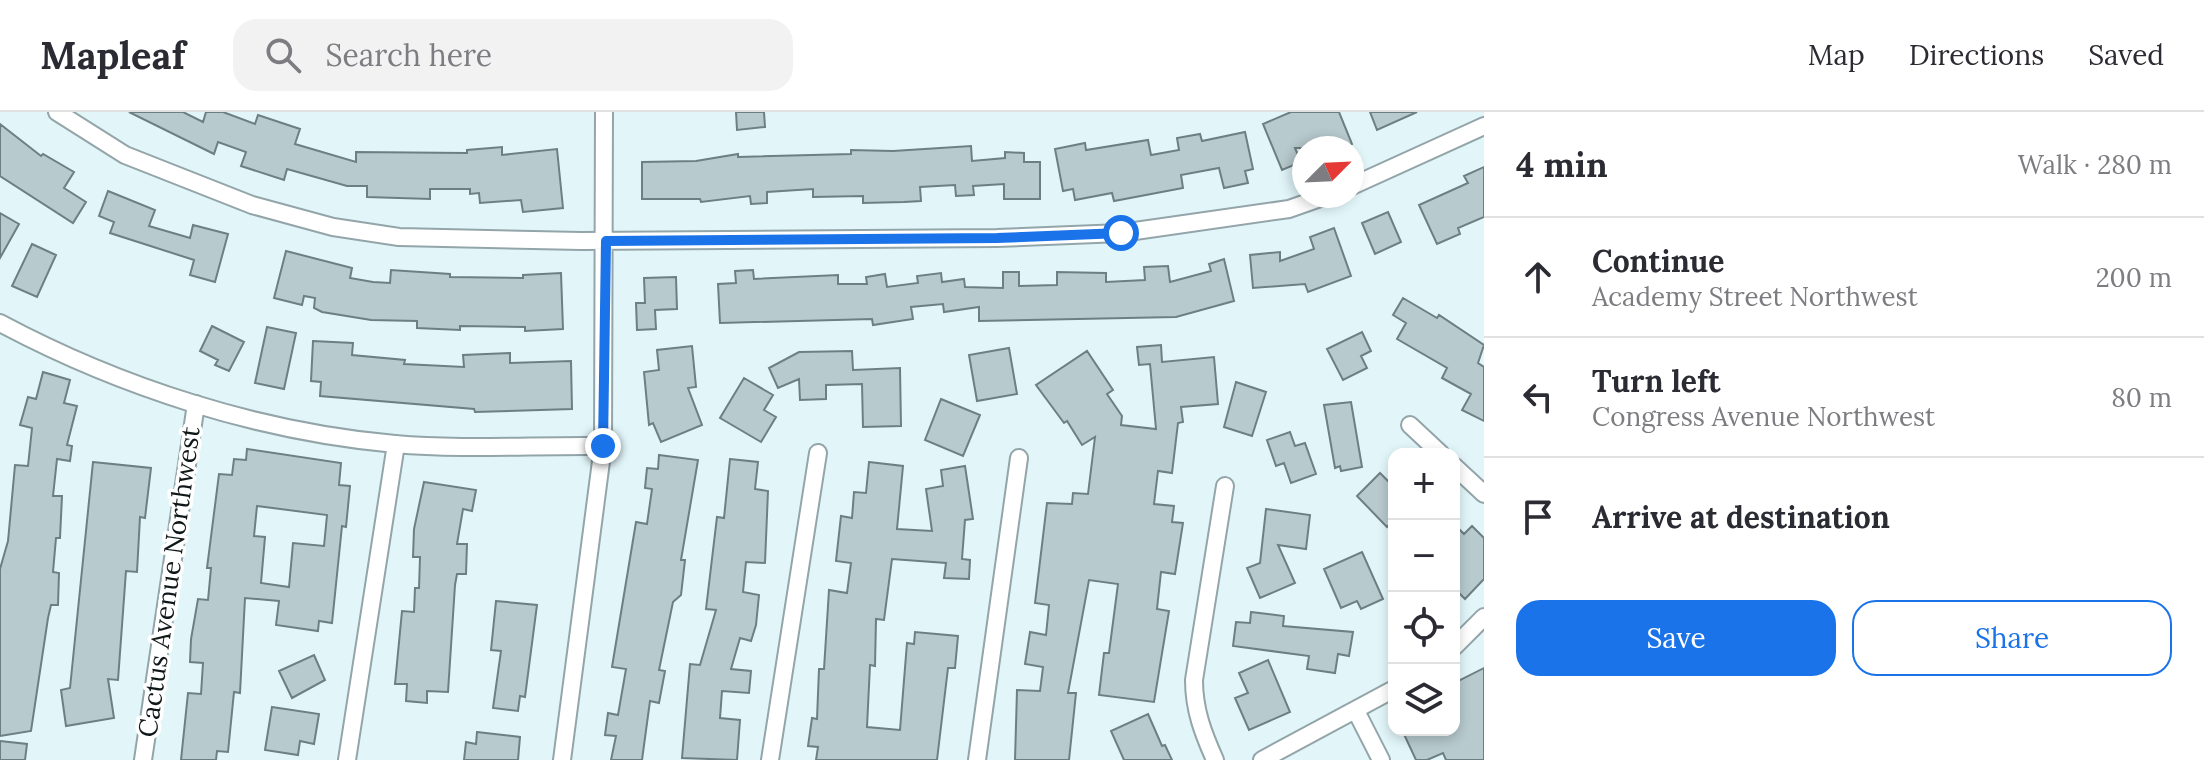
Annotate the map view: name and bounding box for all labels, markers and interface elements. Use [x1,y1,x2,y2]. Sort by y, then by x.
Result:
search box [233,19,793,91]
text: Mapleaf [40,31,185,79]
icon: search [261,33,305,77]
text: Search here [325,36,492,74]
text: Map [1808,37,1865,73]
text: Directions [1909,37,2044,73]
text: Saved [2088,37,2164,73]
north arrow [1292,136,1364,208]
text: 4 min [1516,143,1608,186]
text: Walk · 280 m [2018,148,2172,181]
route start [1103,215,1139,251]
text: Continue [1592,242,1724,280]
icon: ahead [1516,255,1560,299]
text: 200 m [2096,261,2172,294]
text: Academy Street Northwest [1592,280,1918,313]
text: Turn left [1592,362,1720,400]
icon: left [1516,375,1560,419]
text: 80 m [2111,381,2172,414]
text: Congress Avenue Northwest [1592,400,1935,433]
street label: Cactus Avenue Northwest [130,425,207,739]
route end [585,428,621,464]
map controls [1388,448,1460,736]
button: + [1388,448,1460,520]
icon: arrive [1516,495,1560,539]
text: Arrive at destination [1592,498,1890,536]
button: − [1388,520,1460,592]
button: locate [1388,592,1460,664]
button: Save [1516,600,1836,676]
button: Share [1852,600,2172,676]
button: layers [1388,664,1460,736]

